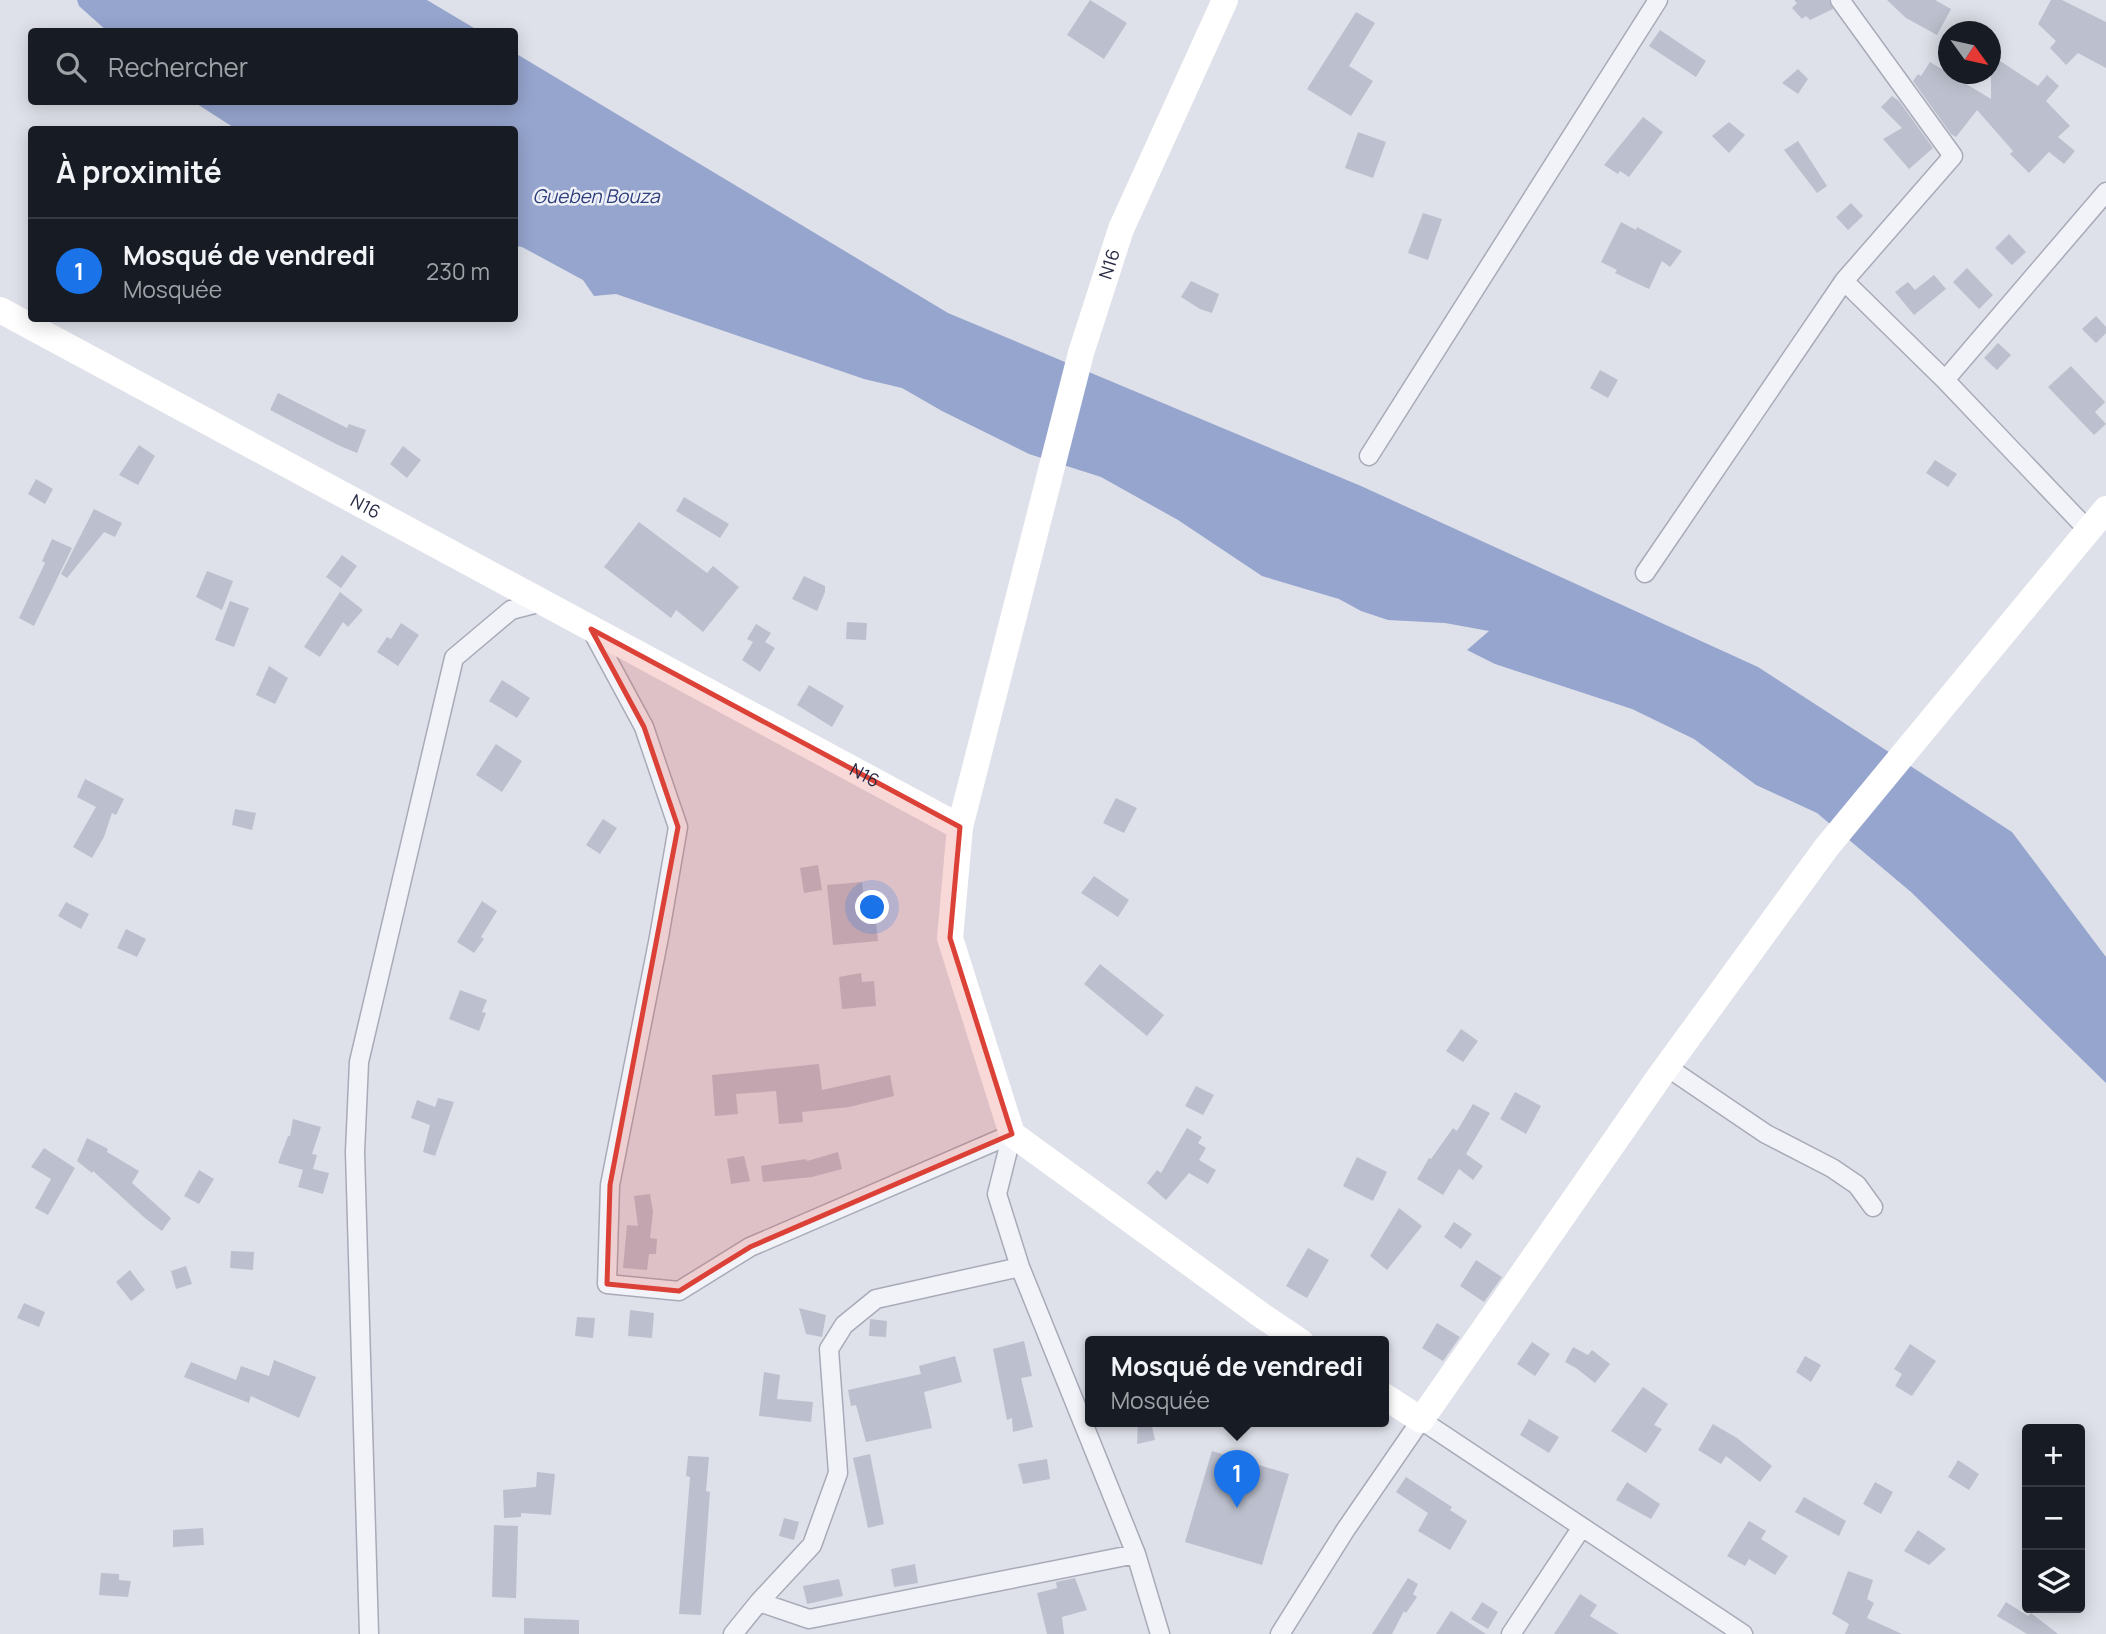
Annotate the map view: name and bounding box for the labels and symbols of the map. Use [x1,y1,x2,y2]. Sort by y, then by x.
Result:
north arrow [1938,21,2001,84]
water label: Gueben Bouza [532,183,661,209]
street label: N16 [1093,246,1125,282]
street label: N16 [347,488,385,524]
street label: N16 [846,757,884,793]
your location [855,890,889,924]
pin: 1 [1214,1450,1260,1508]

